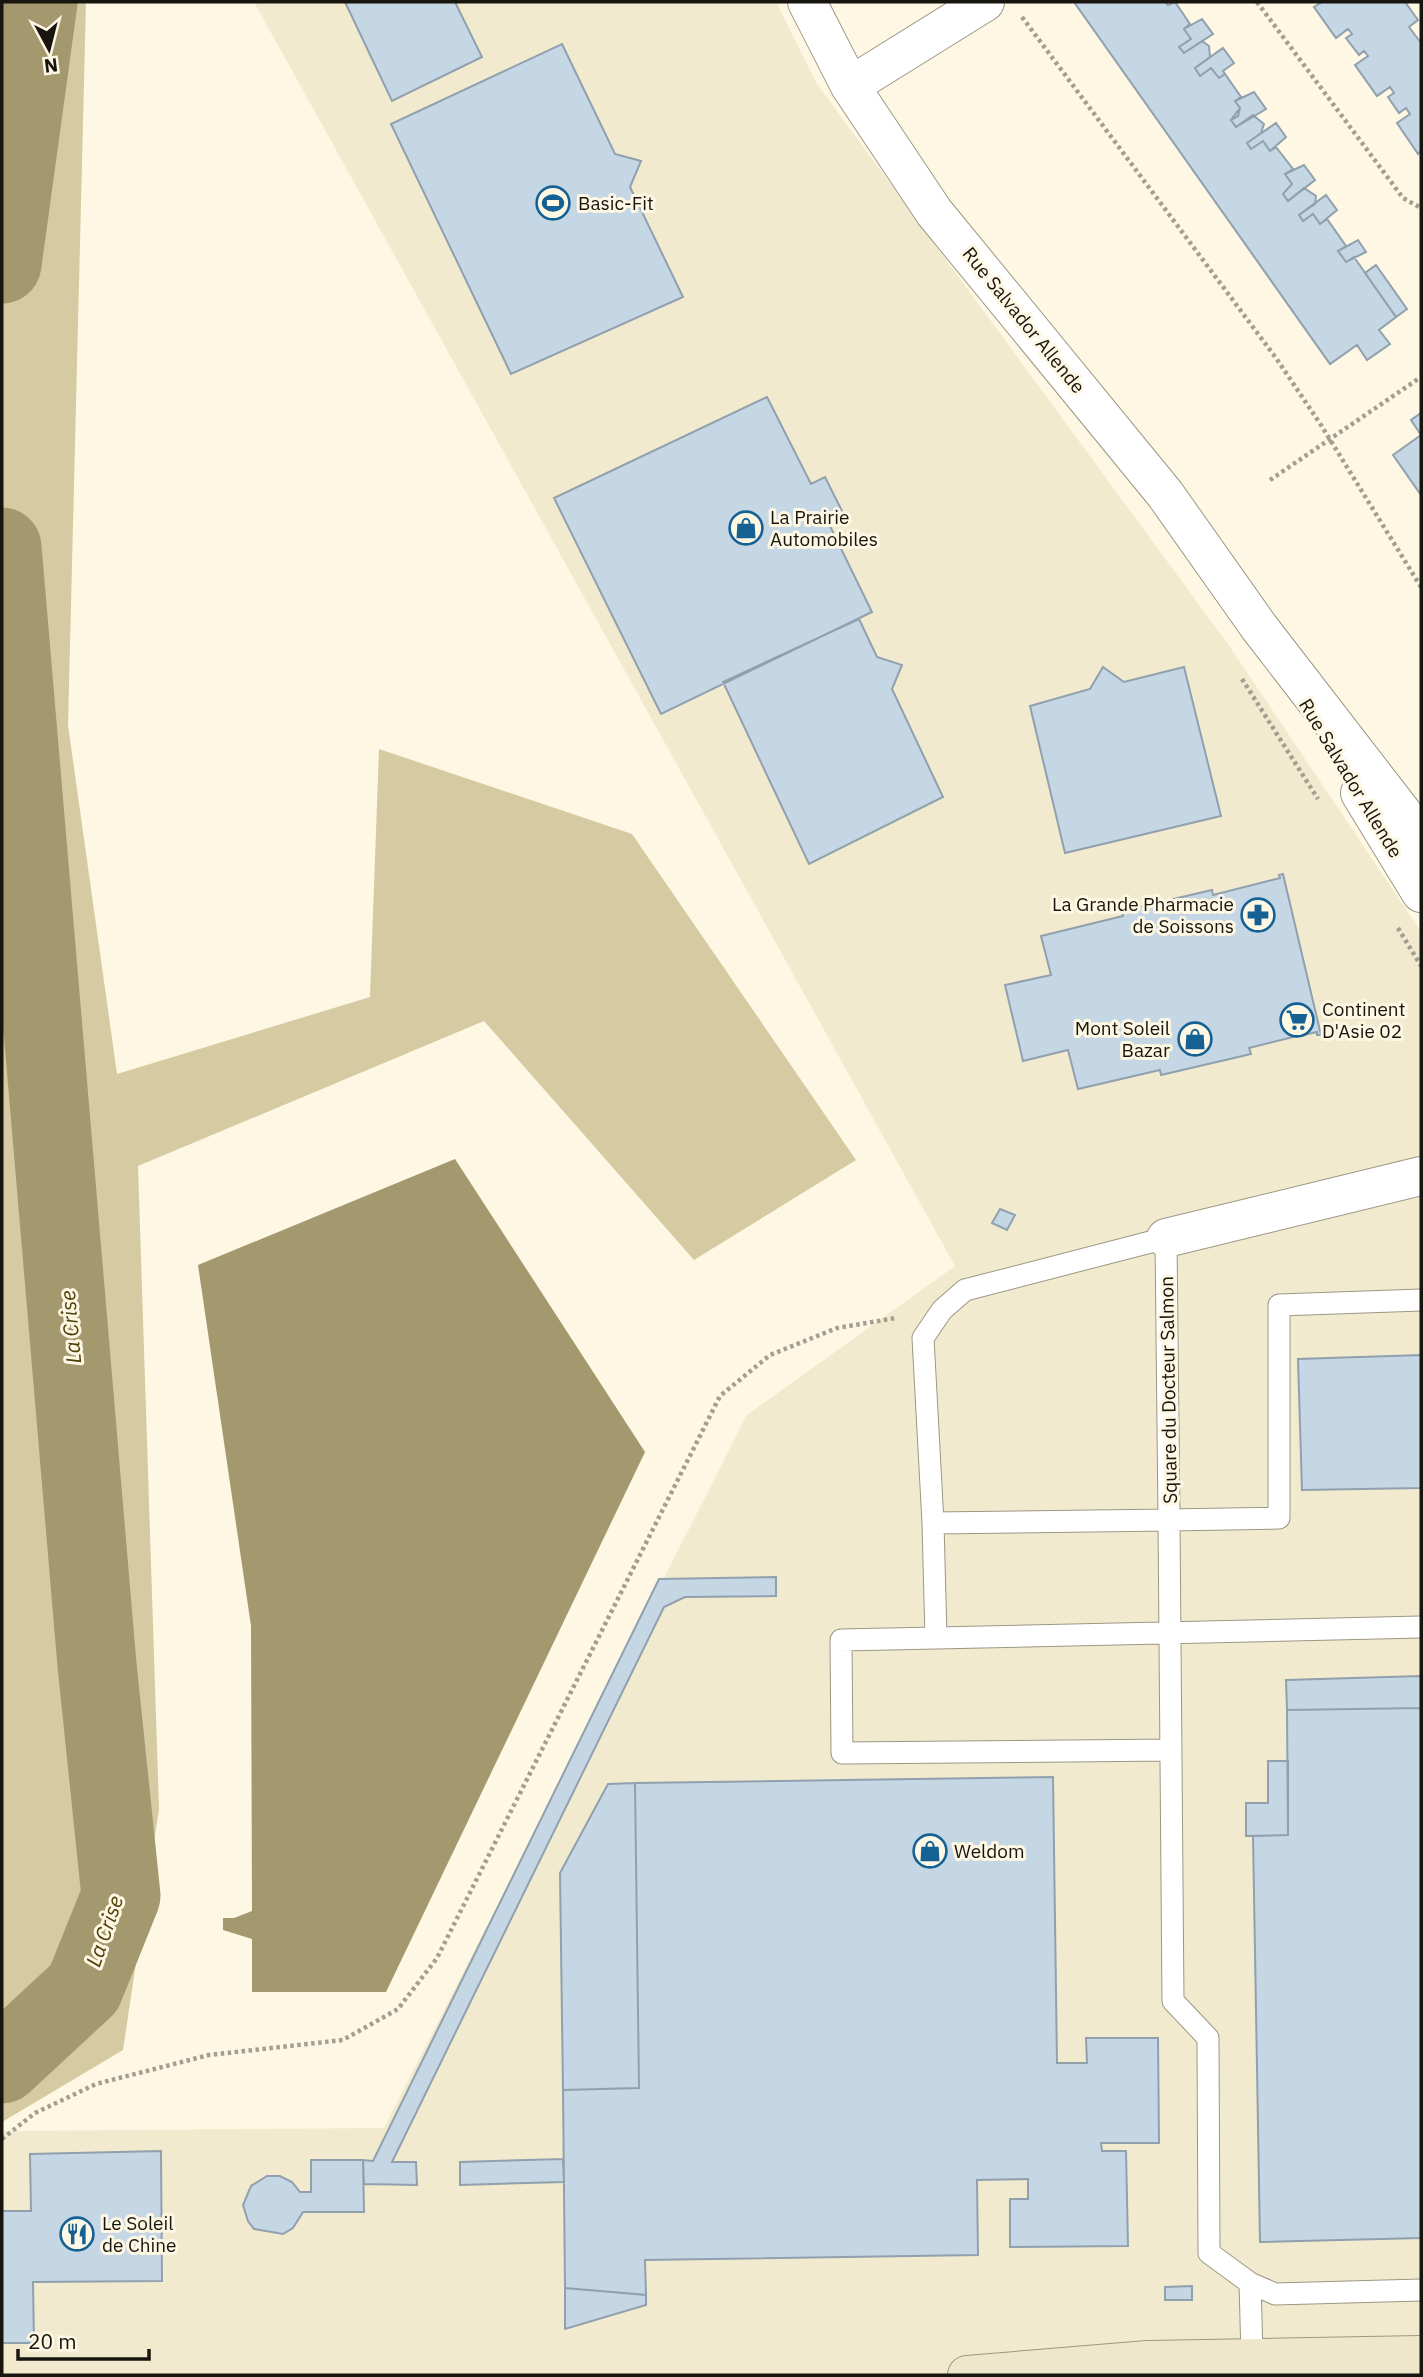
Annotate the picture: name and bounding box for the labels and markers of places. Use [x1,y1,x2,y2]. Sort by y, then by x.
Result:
sports icon: Basic-Fit [534,184,572,222]
place label: Basic-Fit [578,191,654,215]
place label: La Prairie Automobiles [770,505,878,551]
shop icon: La Prairie Automobiles [727,509,765,547]
place label: La Grande Pharmacie de Soissons [1052,892,1234,938]
pharmacy icon: La Grande Pharmacie de Soissons [1239,896,1277,934]
place label: Continent D'Asie 02 [1322,997,1405,1043]
supermarket icon: Continent D'Asie 02 [1278,1001,1316,1039]
place label: Mont Soleil Bazar [1075,1016,1170,1062]
shop icon: Mont Soleil Bazar [1176,1020,1214,1058]
shop icon: Weldom [911,1832,949,1870]
place label: Weldom [954,1839,1025,1863]
place label: Le Soleil de Chine [102,2211,177,2257]
restaurant icon: Le Soleil de Chine [58,2215,96,2253]

